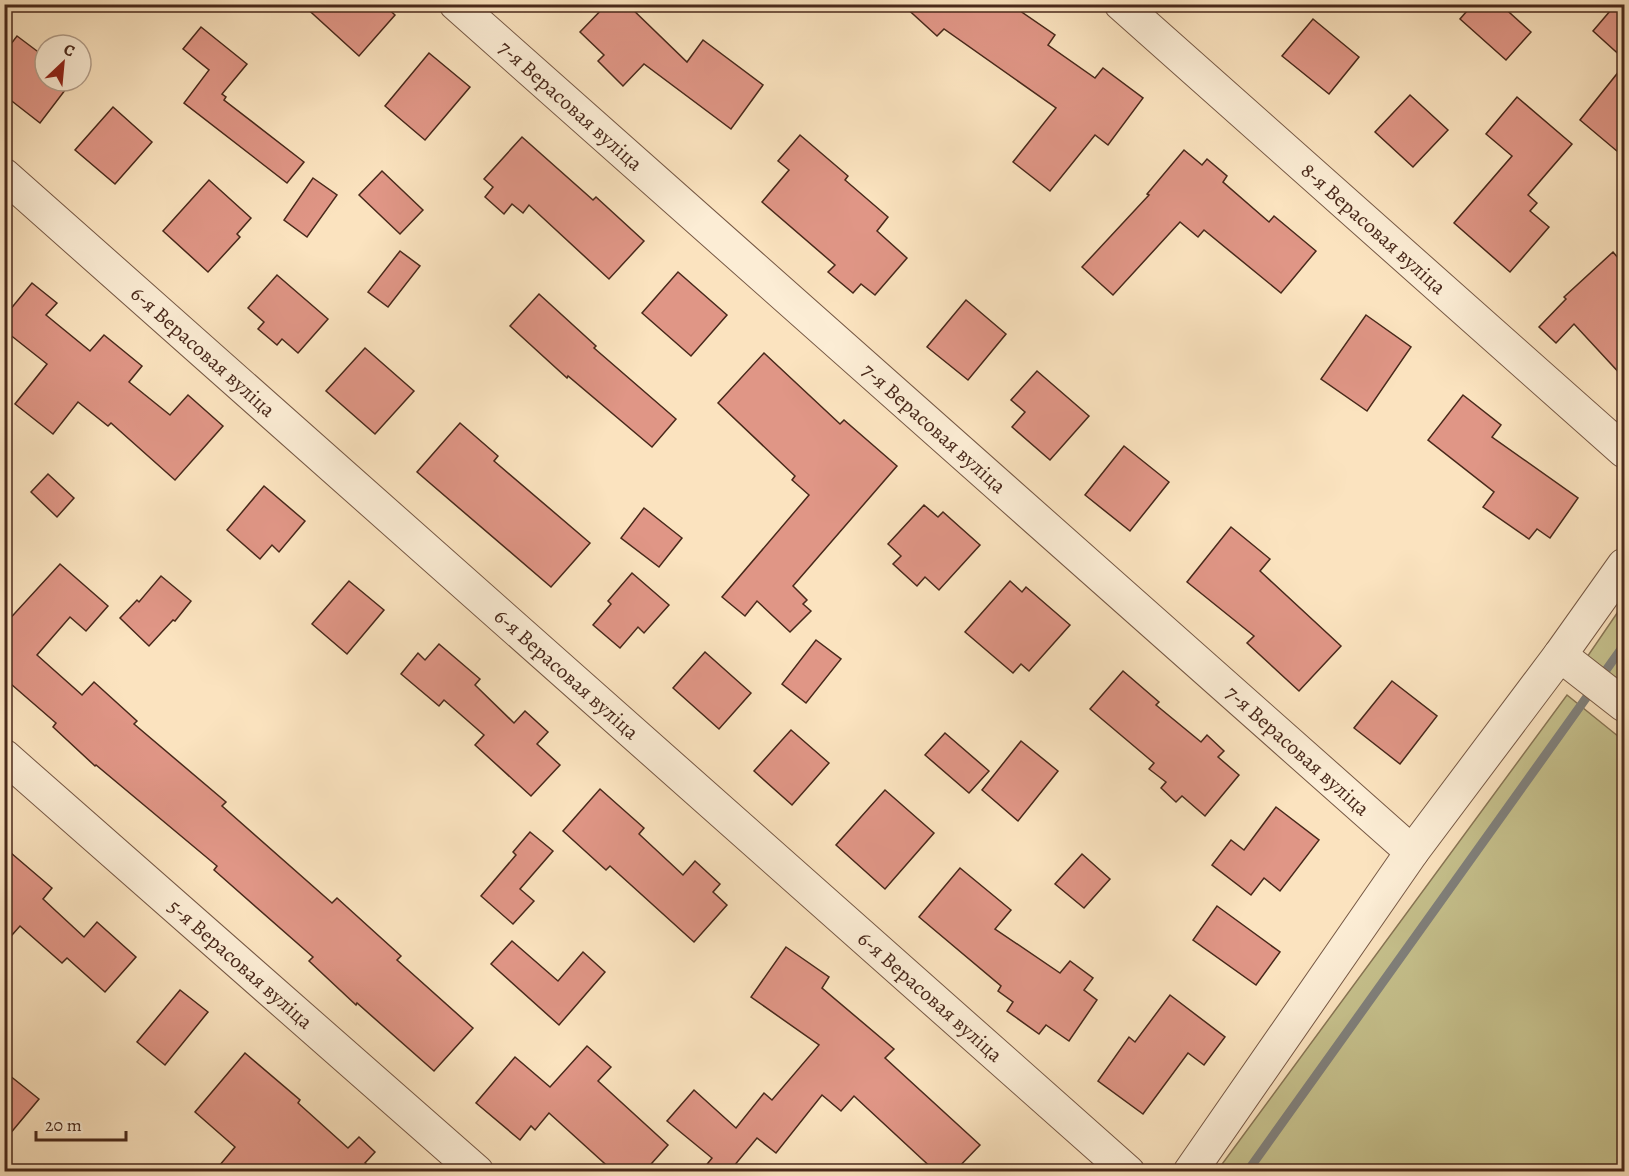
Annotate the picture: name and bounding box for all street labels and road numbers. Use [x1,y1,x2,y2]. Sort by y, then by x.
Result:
street label: 7-я Верасовая вуліца [492,34,649,177]
street label: 8-я Верасовая вуліца [1295,156,1452,301]
street label: 6-я Верасовая вуліца [125,280,282,424]
street label: 7-я Верасовая вуліца [856,356,1012,500]
street label: 6-я Верасовая вуліца [488,602,645,746]
street label: 7-я Верасовая вуліца [1219,679,1376,822]
street label: 5-я Верасовая вуліца [162,893,319,1036]
street label: 6-я Верасовая вуліца [852,925,1009,1069]

